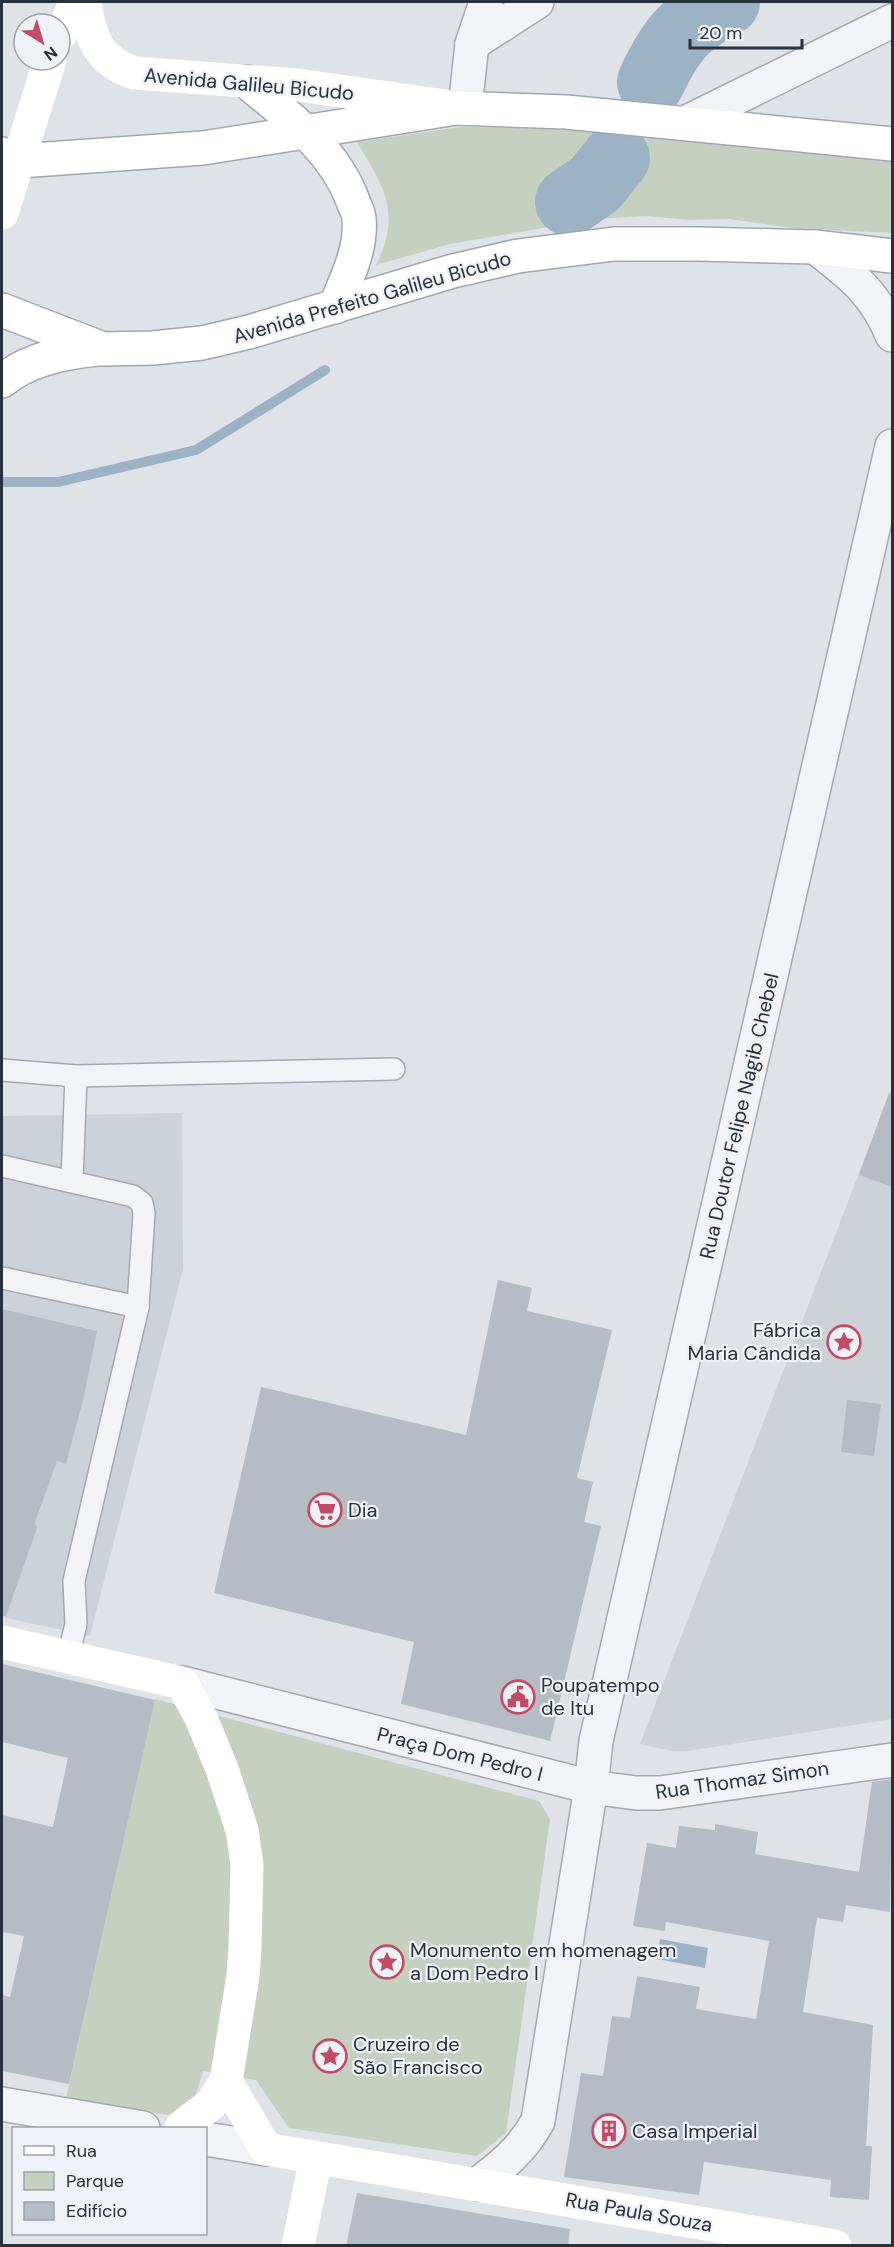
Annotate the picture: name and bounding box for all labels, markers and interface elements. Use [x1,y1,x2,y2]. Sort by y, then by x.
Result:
north arrow [12,12,72,72]
scale bar [690,12,802,50]
text: 20 m [699,21,742,45]
text: N [40,42,62,65]
street label: Avenida Galileu Bicudo [143,62,355,106]
street label: Avenida Prefeito Galileu Bicudo [230,245,514,349]
street label: Rua Doutor Felipe Nagib Chebel [693,970,785,1262]
place label: Fábrica Maria Cândida [687,1317,821,1366]
place icon: Fábrica Maria Cândida [826,1324,862,1360]
supermarket icon: Dia [307,1492,343,1528]
place label: Dia [348,1497,377,1523]
place label: Poupatempo de Itu [541,1672,660,1721]
public building icon: Poupatempo de Itu [500,1679,536,1715]
street label: Praça Dom Pedro I [374,1721,546,1787]
street label: Rua Thomaz Simon [654,1755,830,1805]
place label: Monumento em homenagem a Dom Pedro I [410,1937,676,1986]
place icon: Monumento em homenagem a Dom Pedro I [369,1944,405,1980]
place label: Cruzeiro de São Francisco [353,2031,483,2080]
place icon: Cruzeiro de São Francisco [312,2038,348,2074]
building icon: Casa Imperial [591,2113,627,2149]
place label: Casa Imperial [632,2118,757,2144]
legend [12,2127,207,2235]
text: Rua [66,2139,97,2163]
text: Parque [66,2169,124,2193]
street label: Rua Paula Souza [564,2186,714,2238]
text: Edifício [66,2199,127,2223]

